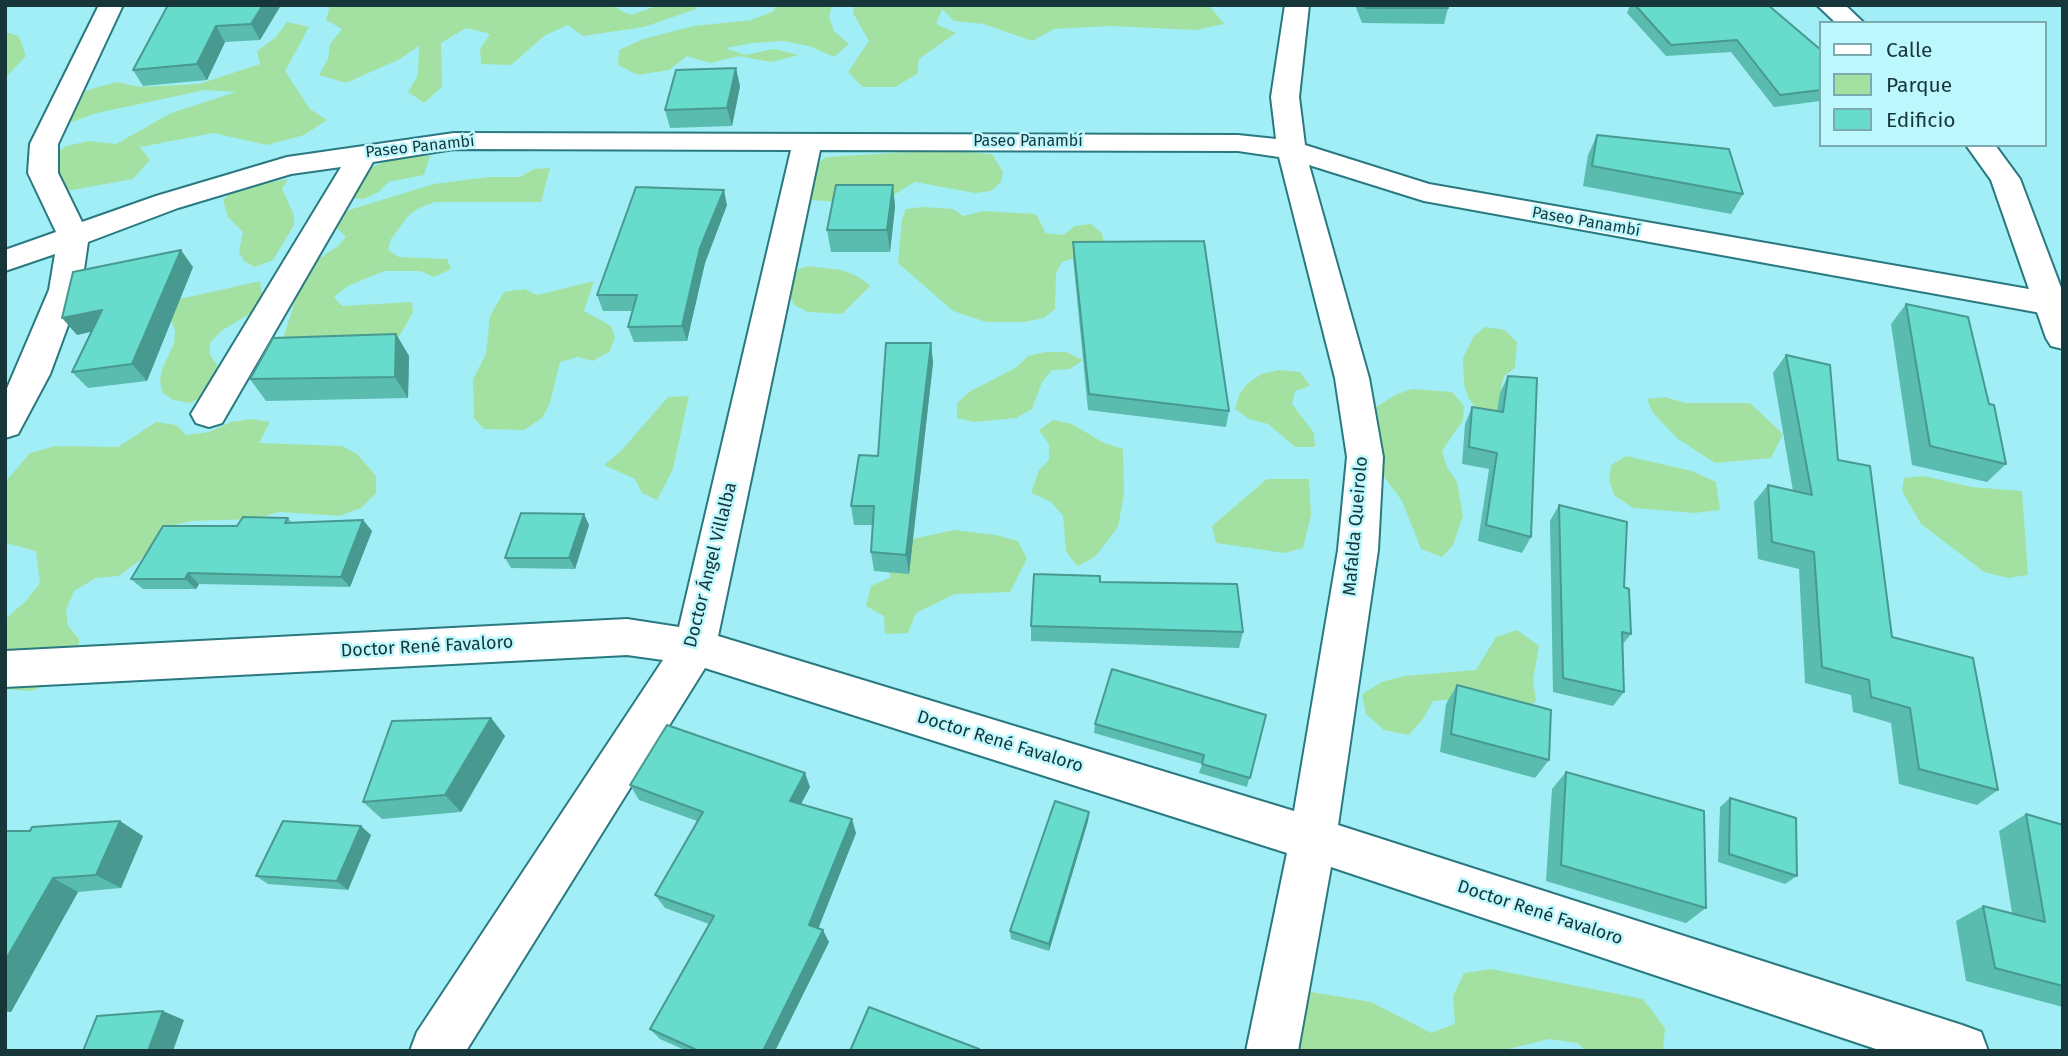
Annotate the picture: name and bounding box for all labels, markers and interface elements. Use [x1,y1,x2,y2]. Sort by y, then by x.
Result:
legend [1820,21,2047,147]
text: Calle [1886,37,1932,63]
text: Parque [1886,72,1952,98]
text: Edificio [1886,107,1956,133]
street label: Paseo Panambí [364,132,476,162]
street label: Paseo Panambí [973,132,1083,152]
street label: Paseo Panambí [1530,203,1642,241]
street label: Mafalda Queirolo [1339,455,1373,597]
street label: Doctor Ángel Villalba [680,480,742,650]
street label: Doctor René Favaloro [340,632,514,662]
street label: Doctor René Favaloro [914,706,1086,778]
street label: Doctor René Favaloro [1454,876,1626,950]

